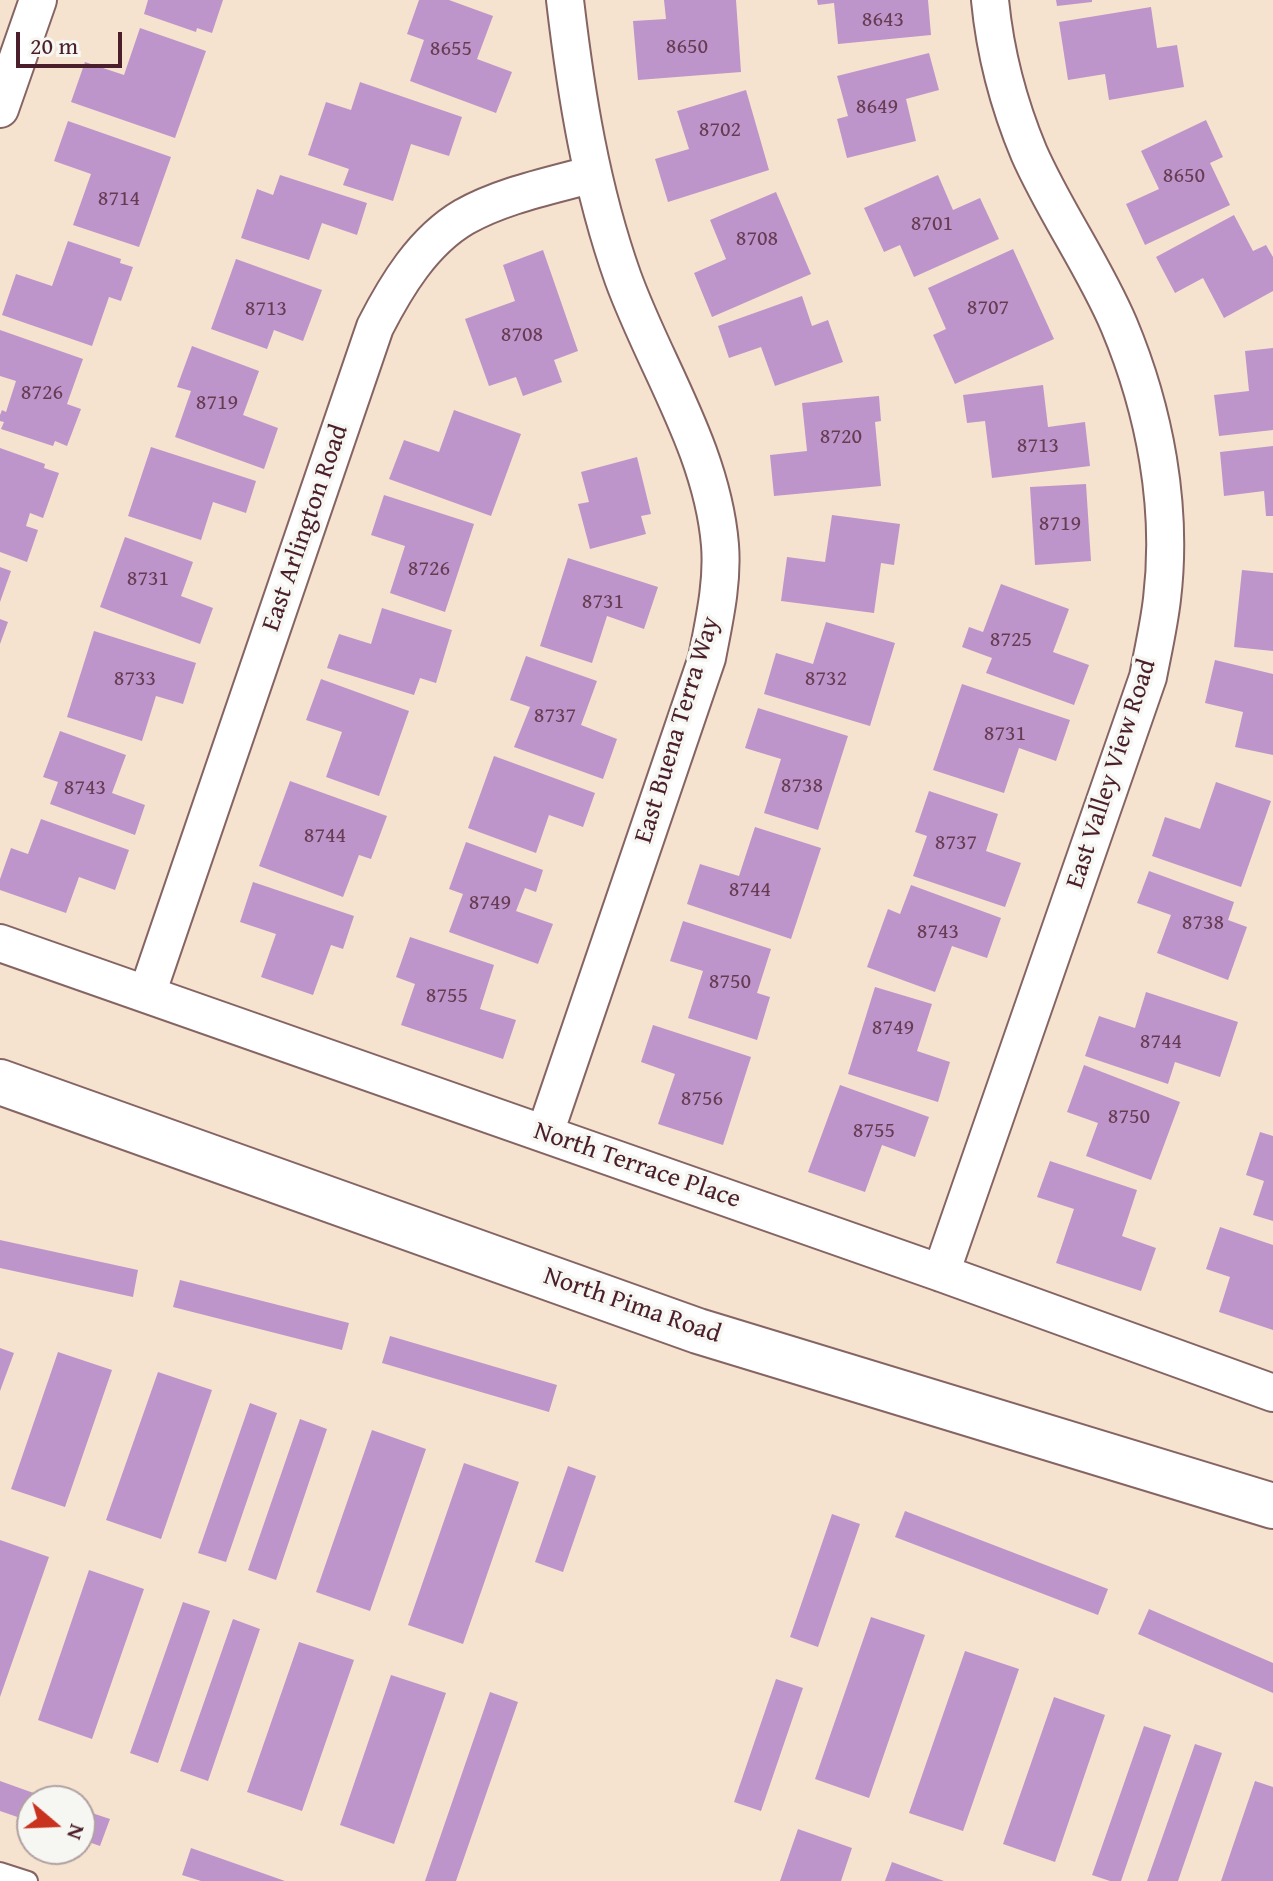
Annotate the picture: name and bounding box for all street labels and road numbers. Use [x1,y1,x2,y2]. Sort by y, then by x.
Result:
street label: East Arlington Road [256,421,356,635]
street label: East Buena Terra Way [629,613,727,847]
street label: East Valley View Road [1060,656,1164,892]
street label: North Terrace Place [530,1116,744,1216]
street label: North Pima Road [539,1261,725,1351]

